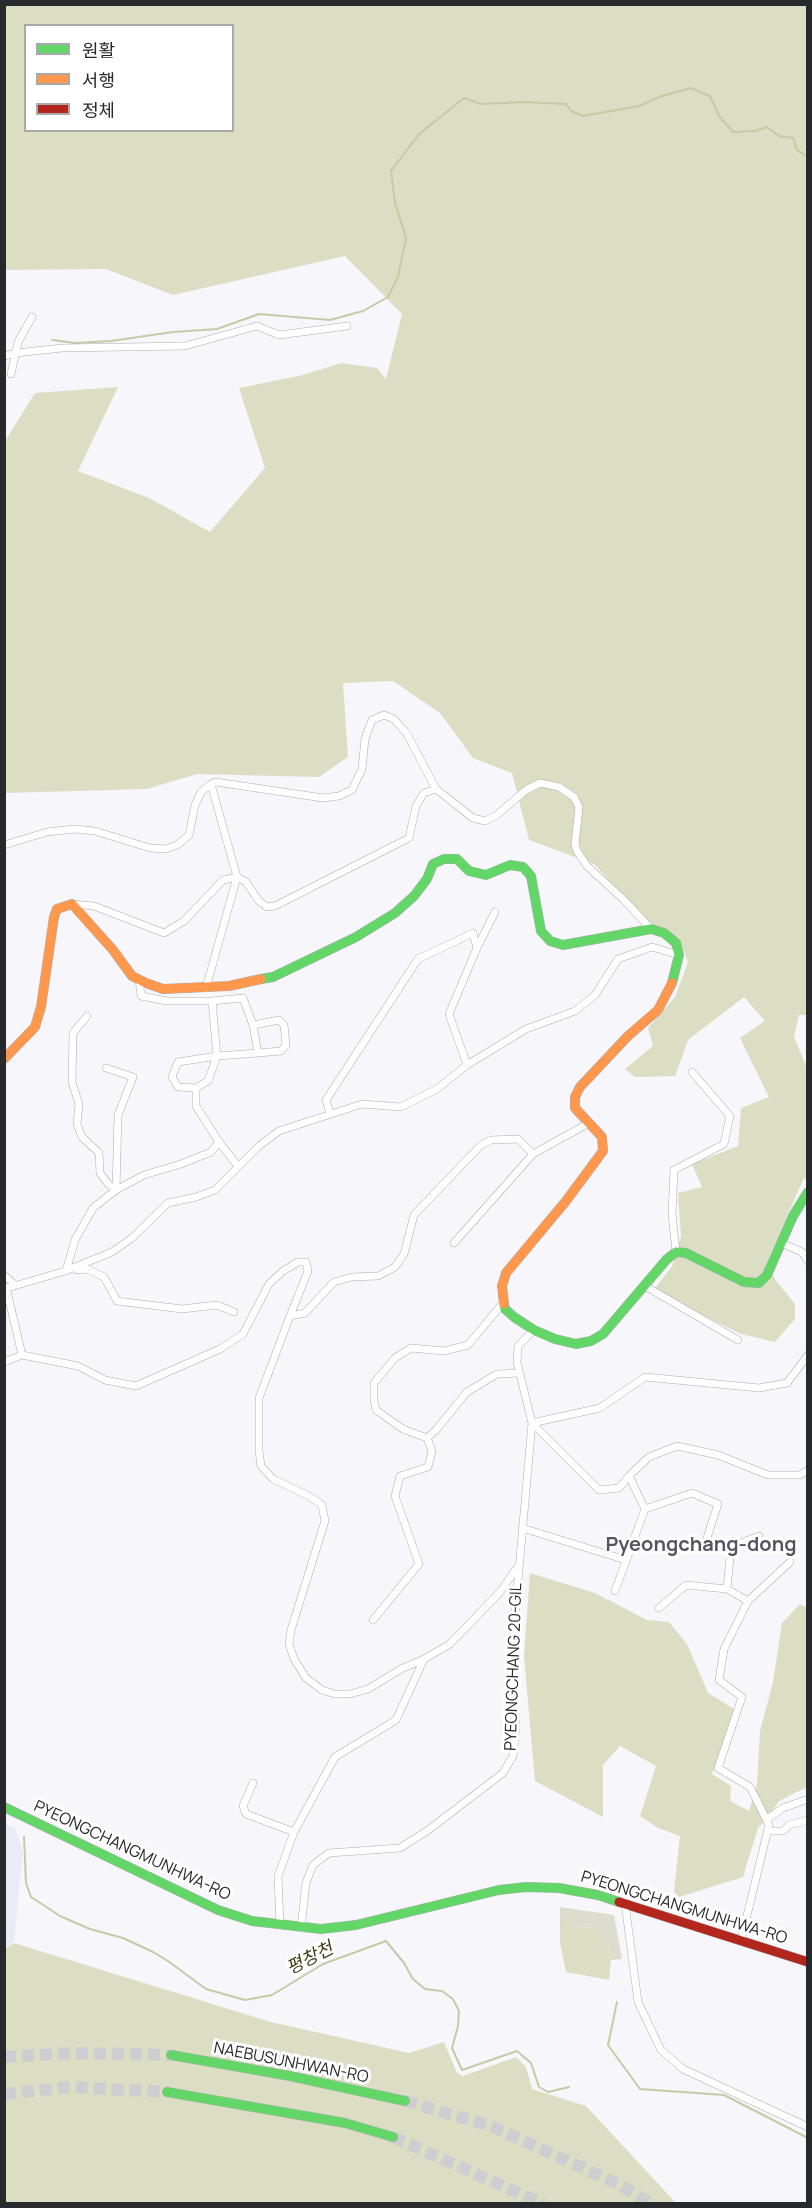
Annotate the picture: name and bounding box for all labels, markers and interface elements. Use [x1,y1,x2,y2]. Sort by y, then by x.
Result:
legend [24,24,234,132]
text: 원활 [82,38,115,62]
text: 서행 [82,68,115,92]
text: 정체 [82,98,115,122]
district label: Pyeongchang-dong [605,1533,797,1557]
street label: PYEONGCHANG 20-GIL [501,1583,527,1751]
street label: PYEONGCHANGMUNHWA-RO [31,1797,233,1905]
street label: PYEONGCHANGMUNHWA-RO [579,1867,789,1949]
water label: 평창천 [283,1938,337,1980]
street label: NAEBUSUNHWAN-RO [212,2039,370,2087]

